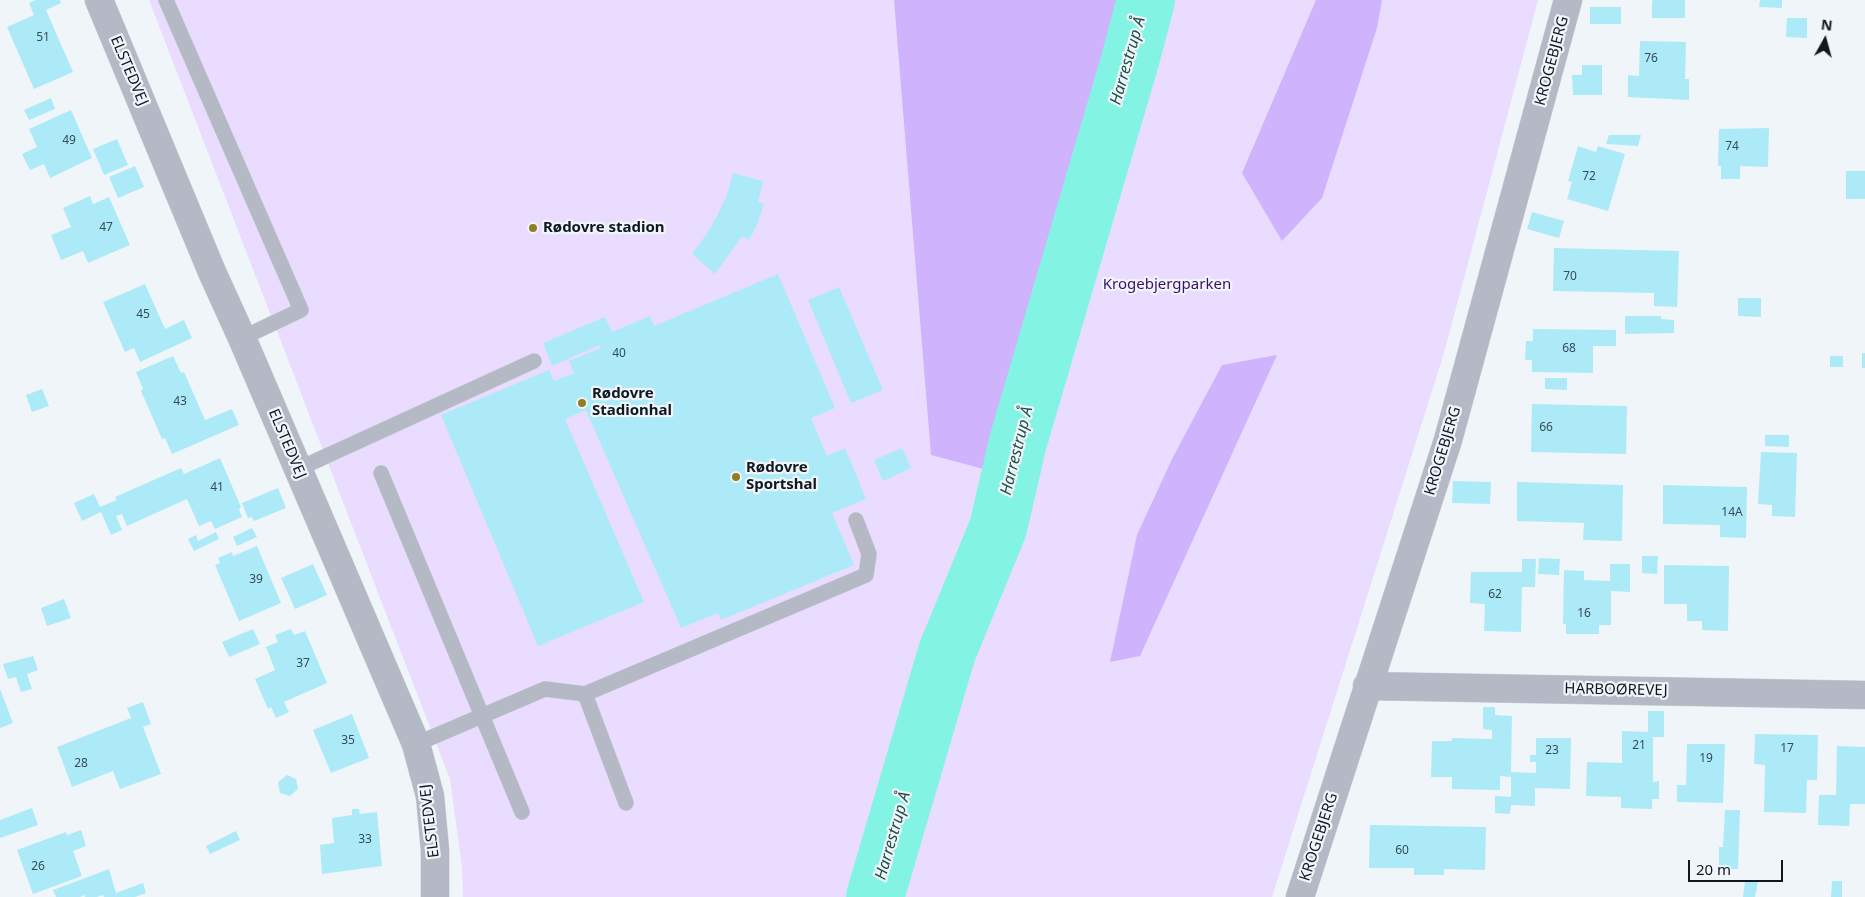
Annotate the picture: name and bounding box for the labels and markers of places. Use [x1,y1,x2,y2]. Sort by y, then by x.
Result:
place label: Rødovre stadion [543,219,665,237]
marker: Rødovre stadion [527,222,539,234]
place label: Rødovre Stadionhal [592,385,672,420]
marker: Rødovre Stadionhal [576,397,588,409]
place label: Rødovre Sportshal [746,459,817,494]
marker: Rødovre Sportshal [730,471,742,483]

